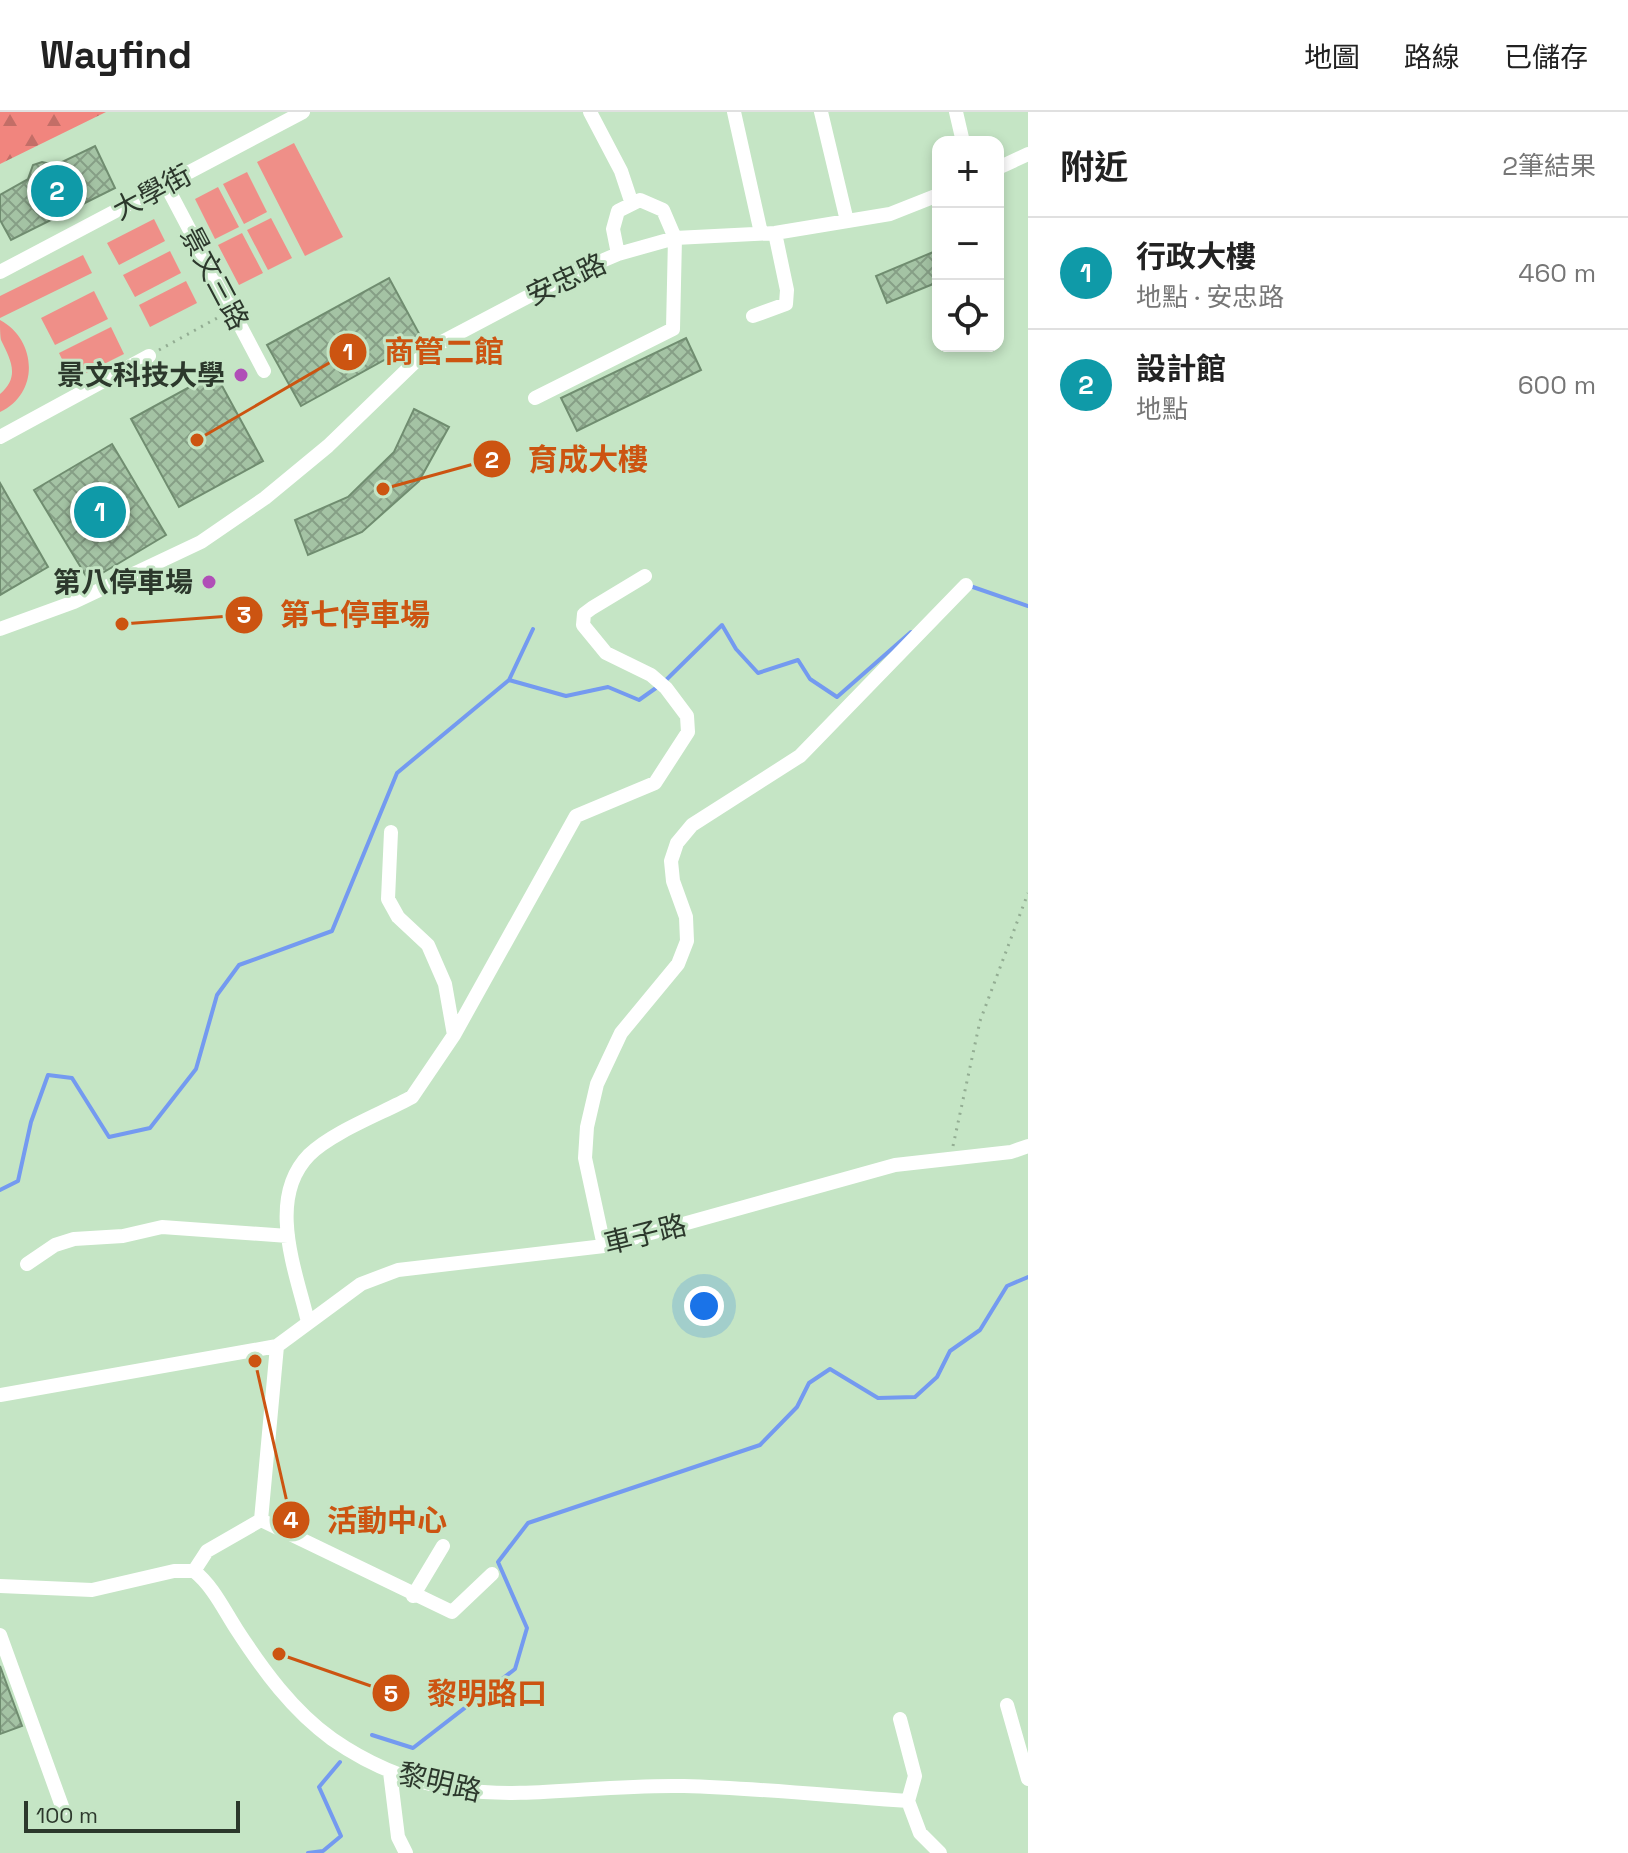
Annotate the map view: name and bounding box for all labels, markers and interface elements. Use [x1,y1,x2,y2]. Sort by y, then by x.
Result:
text: Wayfind [40,31,192,79]
text: 地圖 [1304,39,1360,75]
text: 路線 [1404,39,1460,75]
text: 已儲存 [1504,39,1588,75]
map controls [932,136,1004,352]
button: + [932,136,1004,208]
text: 附近 [1060,146,1128,189]
text: 2筆結果 [1502,149,1596,183]
street label: 大學街 [106,156,198,228]
pin: 2 [31,161,83,221]
button: − [932,208,1004,280]
street label: 景文三路 [173,220,257,336]
text: 行政大樓 [1136,237,1256,276]
street label: 安忠路 [520,245,612,313]
text: 1 [1080,256,1092,290]
text: 460 m [1518,256,1596,290]
button: locate [932,280,1004,352]
text: 地點 · 安忠路 [1136,280,1284,314]
callout: 商管二館 [328,325,520,379]
text: 商管二館 [384,332,504,371]
text: 1 [343,336,353,367]
text: 設計館 [1136,349,1226,388]
place label: 景文科技大學 [57,357,225,393]
marker: 景文科技大學 [232,366,250,384]
text: 2 [1078,368,1094,402]
text: 600 m [1518,368,1596,402]
text: 地點 [1136,392,1188,426]
callout: 育成大樓 [472,432,664,486]
text: 育成大樓 [528,440,648,479]
text: 2 [485,444,499,475]
pin: 1 [74,482,126,542]
place label: 第八停車場 [53,564,193,600]
marker: 第八停車場 [200,573,218,591]
callout: 第七停車場 [224,588,446,642]
text: 第七停車場 [280,595,430,634]
text: 3 [237,599,251,630]
street label: 車子路 [600,1206,690,1262]
your location [684,1286,724,1326]
callout: 活動中心 [271,1493,463,1547]
text: 活動中心 [327,1501,447,1540]
text: 4 [283,1504,299,1535]
callout: 黎明路口 [371,1666,563,1720]
text: 黎明路口 [427,1674,547,1713]
text: 5 [384,1678,398,1709]
street label: 黎明路 [395,1755,485,1809]
scale bar [24,1797,240,1833]
text: 100 m [36,1801,98,1829]

